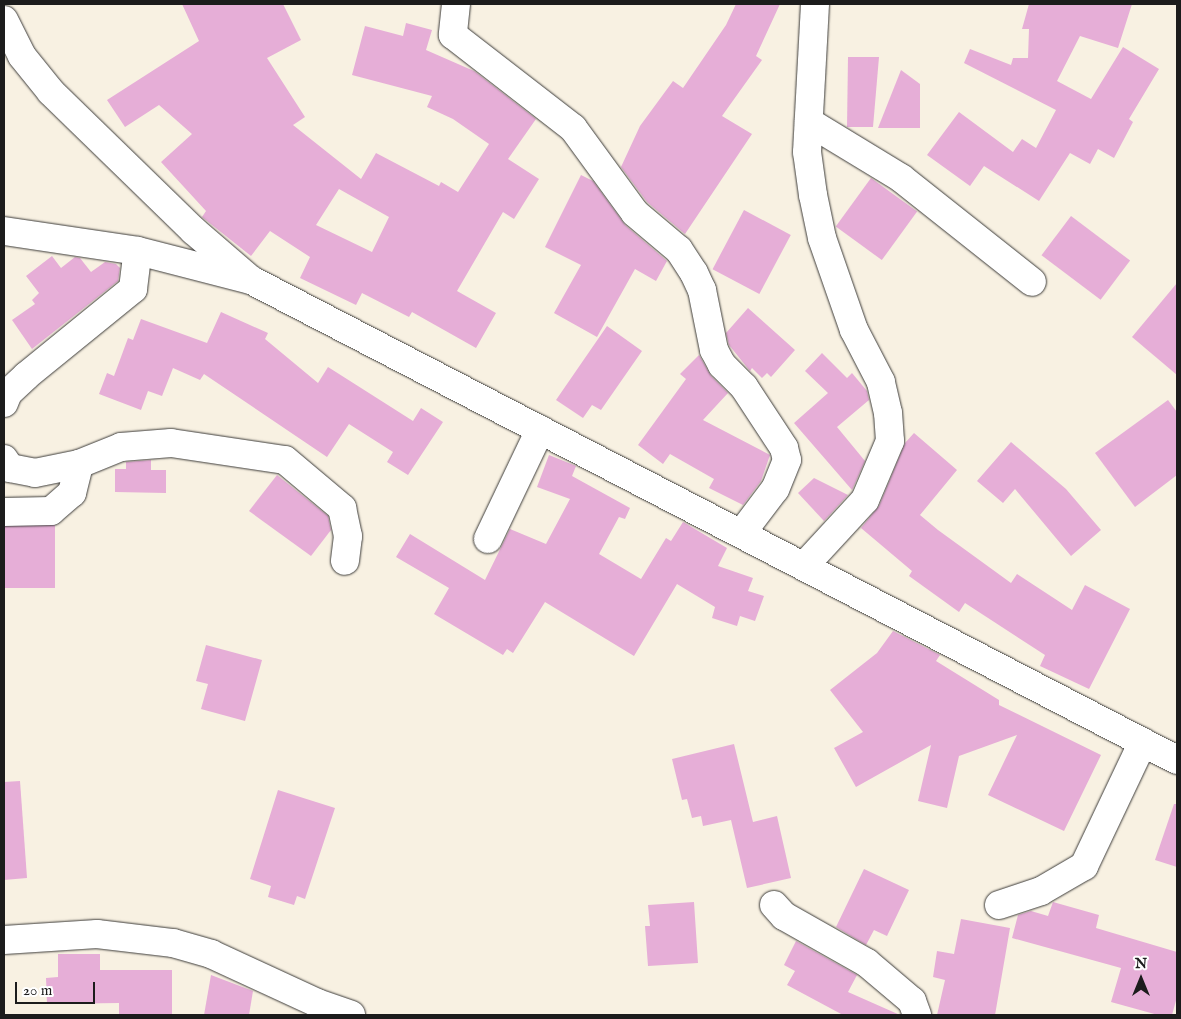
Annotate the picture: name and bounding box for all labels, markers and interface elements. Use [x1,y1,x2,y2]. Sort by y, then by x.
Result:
north arrow [1116,954,1166,1004]
text: N [1135,955,1147,973]
scale bar [18,972,98,1004]
text: 20 m [23,981,52,1000]

